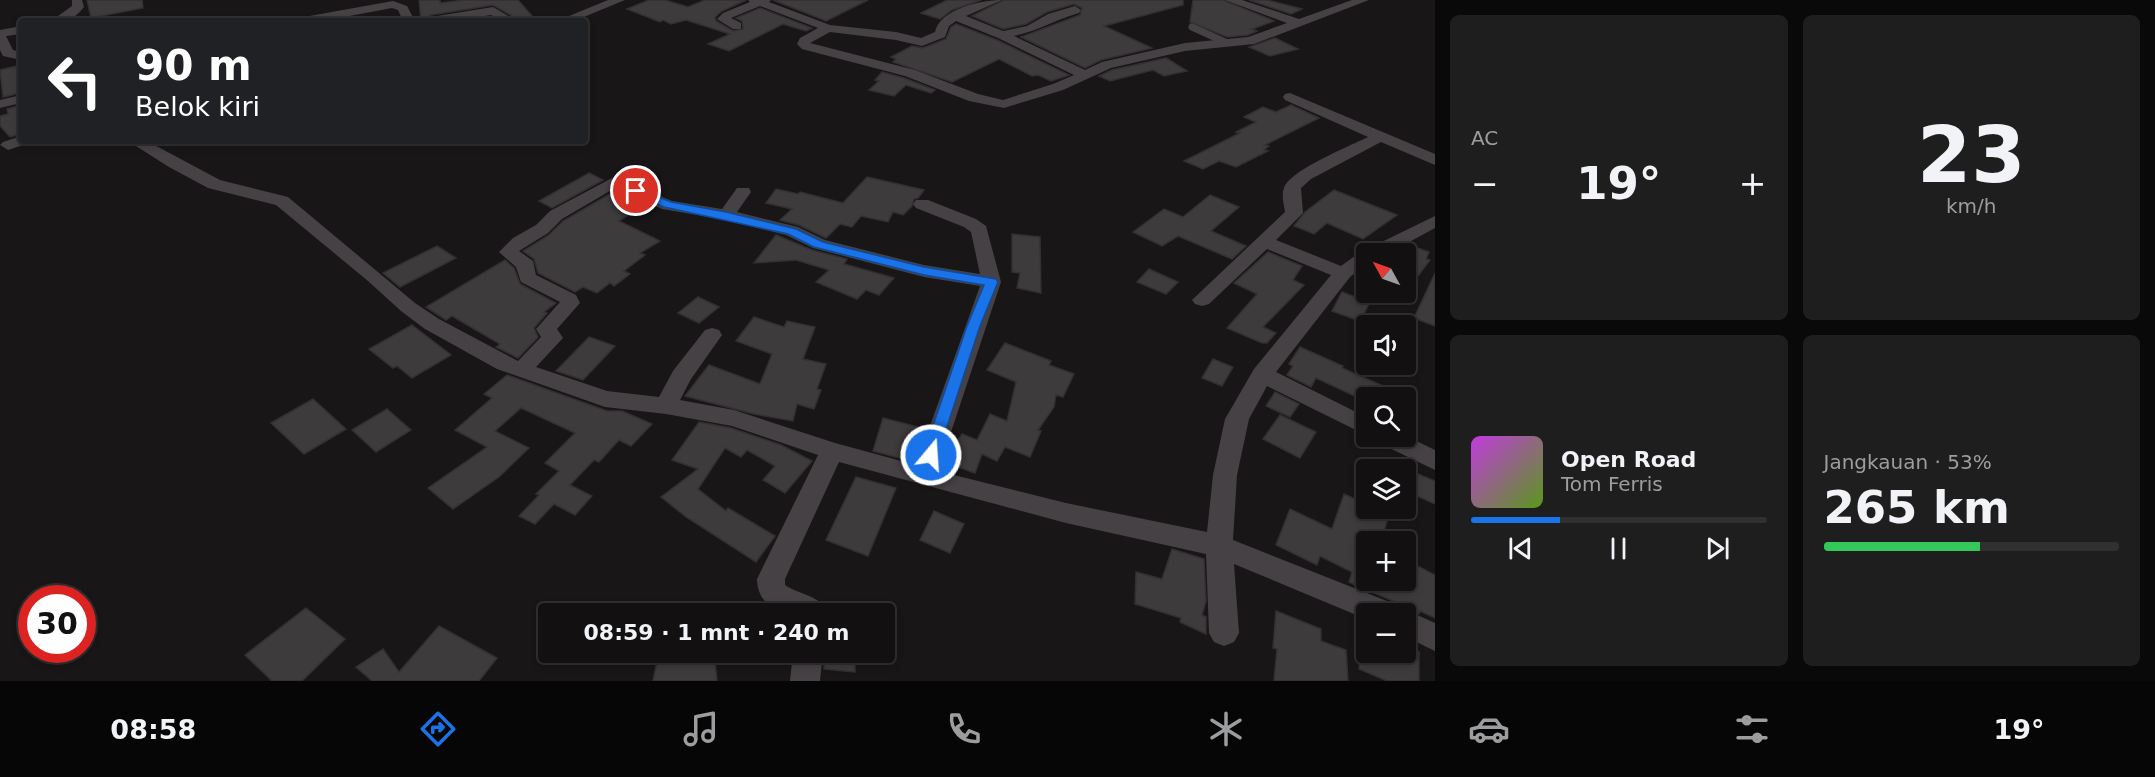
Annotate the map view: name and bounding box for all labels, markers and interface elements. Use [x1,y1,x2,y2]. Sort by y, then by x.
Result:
text: 90 m [135,41,252,90]
icon: left [36,42,114,120]
text: Belok kiri [135,91,260,122]
text: 23 [1917,110,2026,200]
text: AC [1471,126,1498,150]
text: 19° [1576,157,1661,210]
text: − [1471,164,1499,203]
text: + [1739,164,1767,203]
pin [610,165,661,216]
icon: arrive [619,174,652,207]
text: km/h [1946,194,1996,218]
north arrow [1356,243,1416,303]
map controls [1356,243,1416,663]
button: sound [1356,315,1416,375]
button: search [1356,387,1416,447]
position arrow [899,423,963,487]
text: Open Road [1561,447,1696,472]
text: Jangkauan · 53% [1824,450,1992,474]
button: layers [1356,459,1416,519]
text: Tom Ferris [1561,472,1663,496]
text: 265 km [1824,481,2010,534]
button: + [1356,531,1416,591]
icon: previous [1504,532,1537,565]
icon: pause [1602,532,1635,565]
icon: next [1701,532,1734,565]
speed limit sign: 30 [18,585,96,663]
button: − [1356,603,1416,663]
text: 08:59 · 1 mnt · 240 m [584,620,849,645]
icon: directions [417,708,459,750]
icon: music [680,708,722,750]
icon: phone [943,708,985,750]
icon: climate [1205,708,1247,750]
icon: car [1468,708,1510,750]
icon: filters [1731,708,1773,750]
text: 08:58 [110,714,196,745]
text: 19° [1993,714,2045,745]

